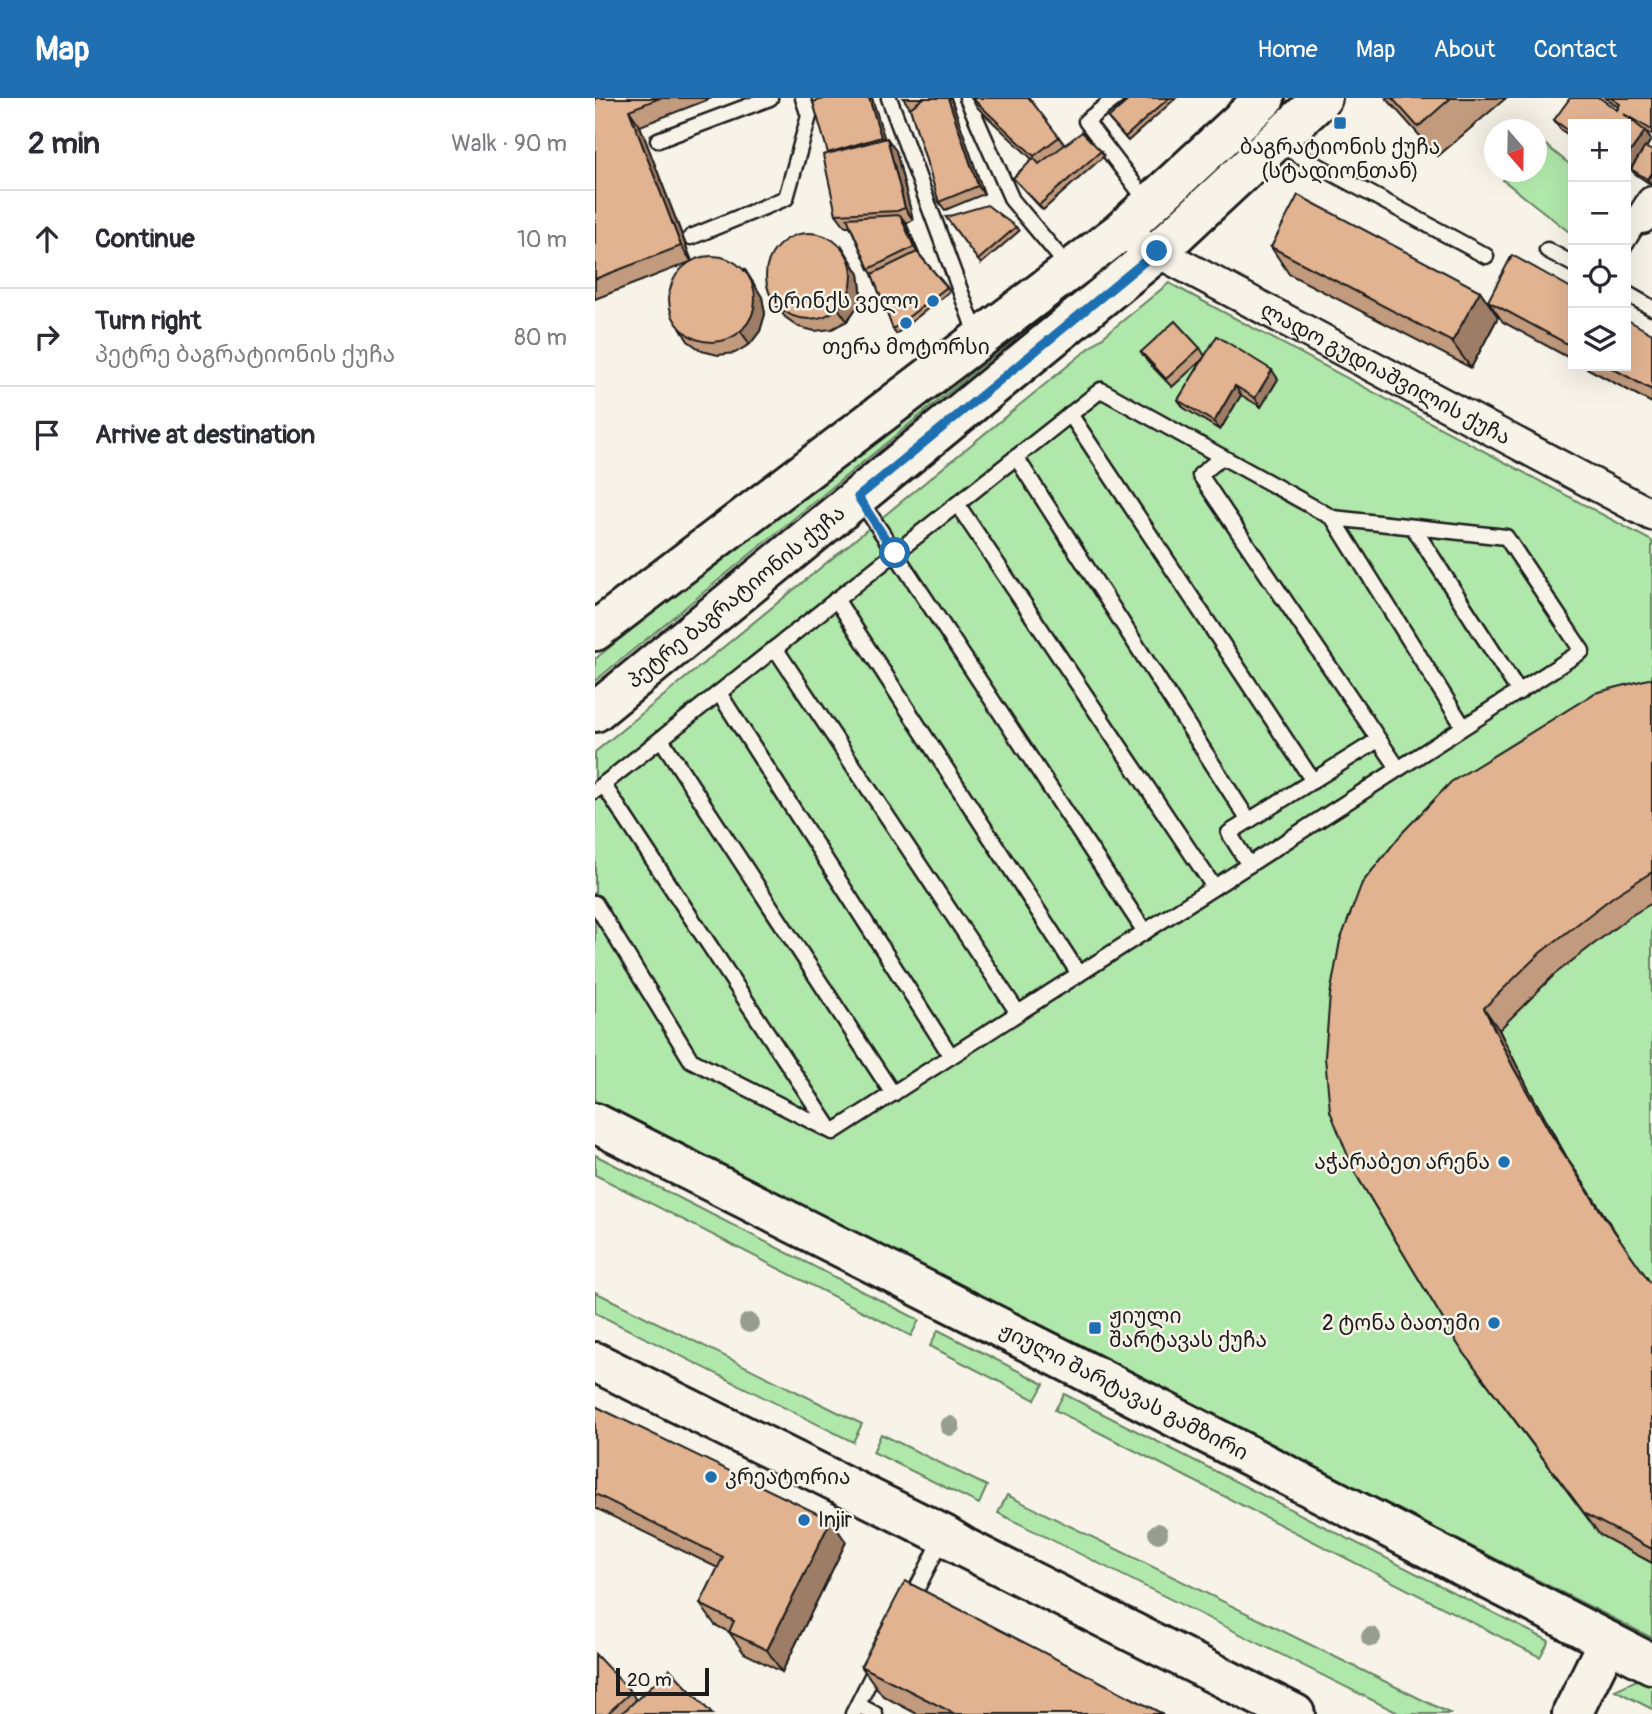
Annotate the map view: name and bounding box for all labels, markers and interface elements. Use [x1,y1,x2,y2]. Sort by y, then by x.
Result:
text: Map [35,29,90,70]
text: Home [1257,35,1318,64]
text: Map [1356,35,1396,64]
text: About [1434,35,1496,64]
text: Contact [1534,35,1617,64]
marker: ბაგრატიონის ქუჩა (სტადიონთან) [1332,115,1348,131]
north arrow [1484,119,1547,182]
map controls [1568,119,1631,371]
button: + [1568,119,1631,182]
text: 2 min [28,125,100,162]
text: Walk · 90 m [451,129,567,158]
place label: ბაგრატიონის ქუჩა (სტადიონთან) [1240,134,1440,185]
button: − [1568,182,1631,245]
icon: ahead [28,220,66,258]
text: Continue [95,223,195,255]
text: 10 m [517,225,567,254]
route end [1141,235,1172,266]
button: locate [1568,245,1631,308]
place label: ტრინქს ველო [768,288,919,315]
marker: ტრინქს ველო [925,293,941,309]
street label: ლადო გუდიაშვილის ქუჩა [1256,296,1515,451]
text: Turn right [95,305,201,337]
button: layers [1568,308,1631,371]
marker: თერა მოტორსი [898,315,914,331]
icon: right [28,318,66,356]
text: 80 m [514,323,567,352]
place label: თერა მოტორსი [822,334,990,361]
text: პეტრე ბაგრატიონის ქუჩა [95,340,395,369]
icon: arrive [28,416,66,454]
text: Arrive at destination [95,419,315,451]
street label: პეტრე ბაგრატიონის ქუჩა [621,499,851,694]
route start [879,537,910,568]
place label: აჭარაბეთ არენა [1314,1149,1490,1176]
marker: აჭარაბეთ არენა [1496,1154,1512,1170]
place label: ჟიული შარტავას ქუჩა [1109,1303,1267,1354]
place label: 2 ტონა ბათუმი [1322,1310,1480,1337]
marker: 2 ტონა ბათუმი [1486,1315,1502,1331]
street label: ჟიული შარტავას გამზირი [995,1316,1253,1466]
marker: ჟიული შარტავას ქუჩა [1087,1320,1103,1336]
place label: კრეატორია [725,1464,851,1491]
marker: კრეატორია [703,1469,719,1485]
place label: Injir [818,1507,852,1534]
marker: Injir [796,1512,812,1528]
scale bar [616,1665,709,1697]
text: 20 m [627,1668,672,1692]

